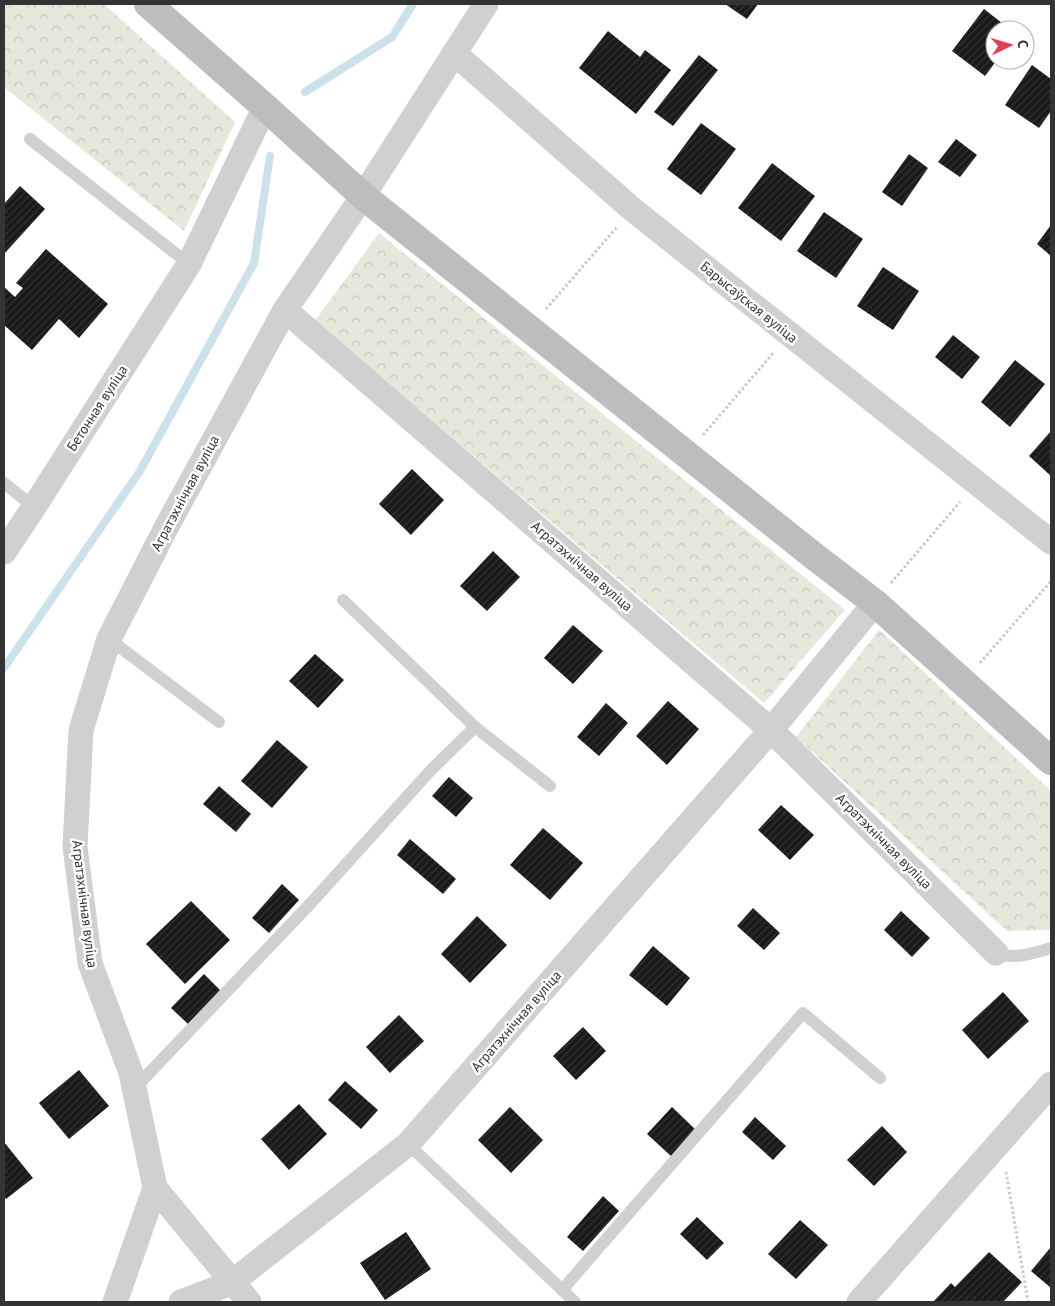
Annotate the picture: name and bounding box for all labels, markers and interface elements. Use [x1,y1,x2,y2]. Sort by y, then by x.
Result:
north arrow [985,20,1035,70]
text: С [1014,39,1032,49]
street label: Барысаўская вуліца [697,257,801,347]
street label: Бетонная вуліца [63,362,131,454]
street label: Агратэхнічная вуліца [147,432,223,554]
street label: Агратэхнічная вуліца [528,517,636,615]
street label: Агратэхнічная вуліца [832,789,936,893]
street label: Агратэхнічная вуліца [68,839,102,969]
street label: Агратэхнічная вуліца [467,967,565,1075]

